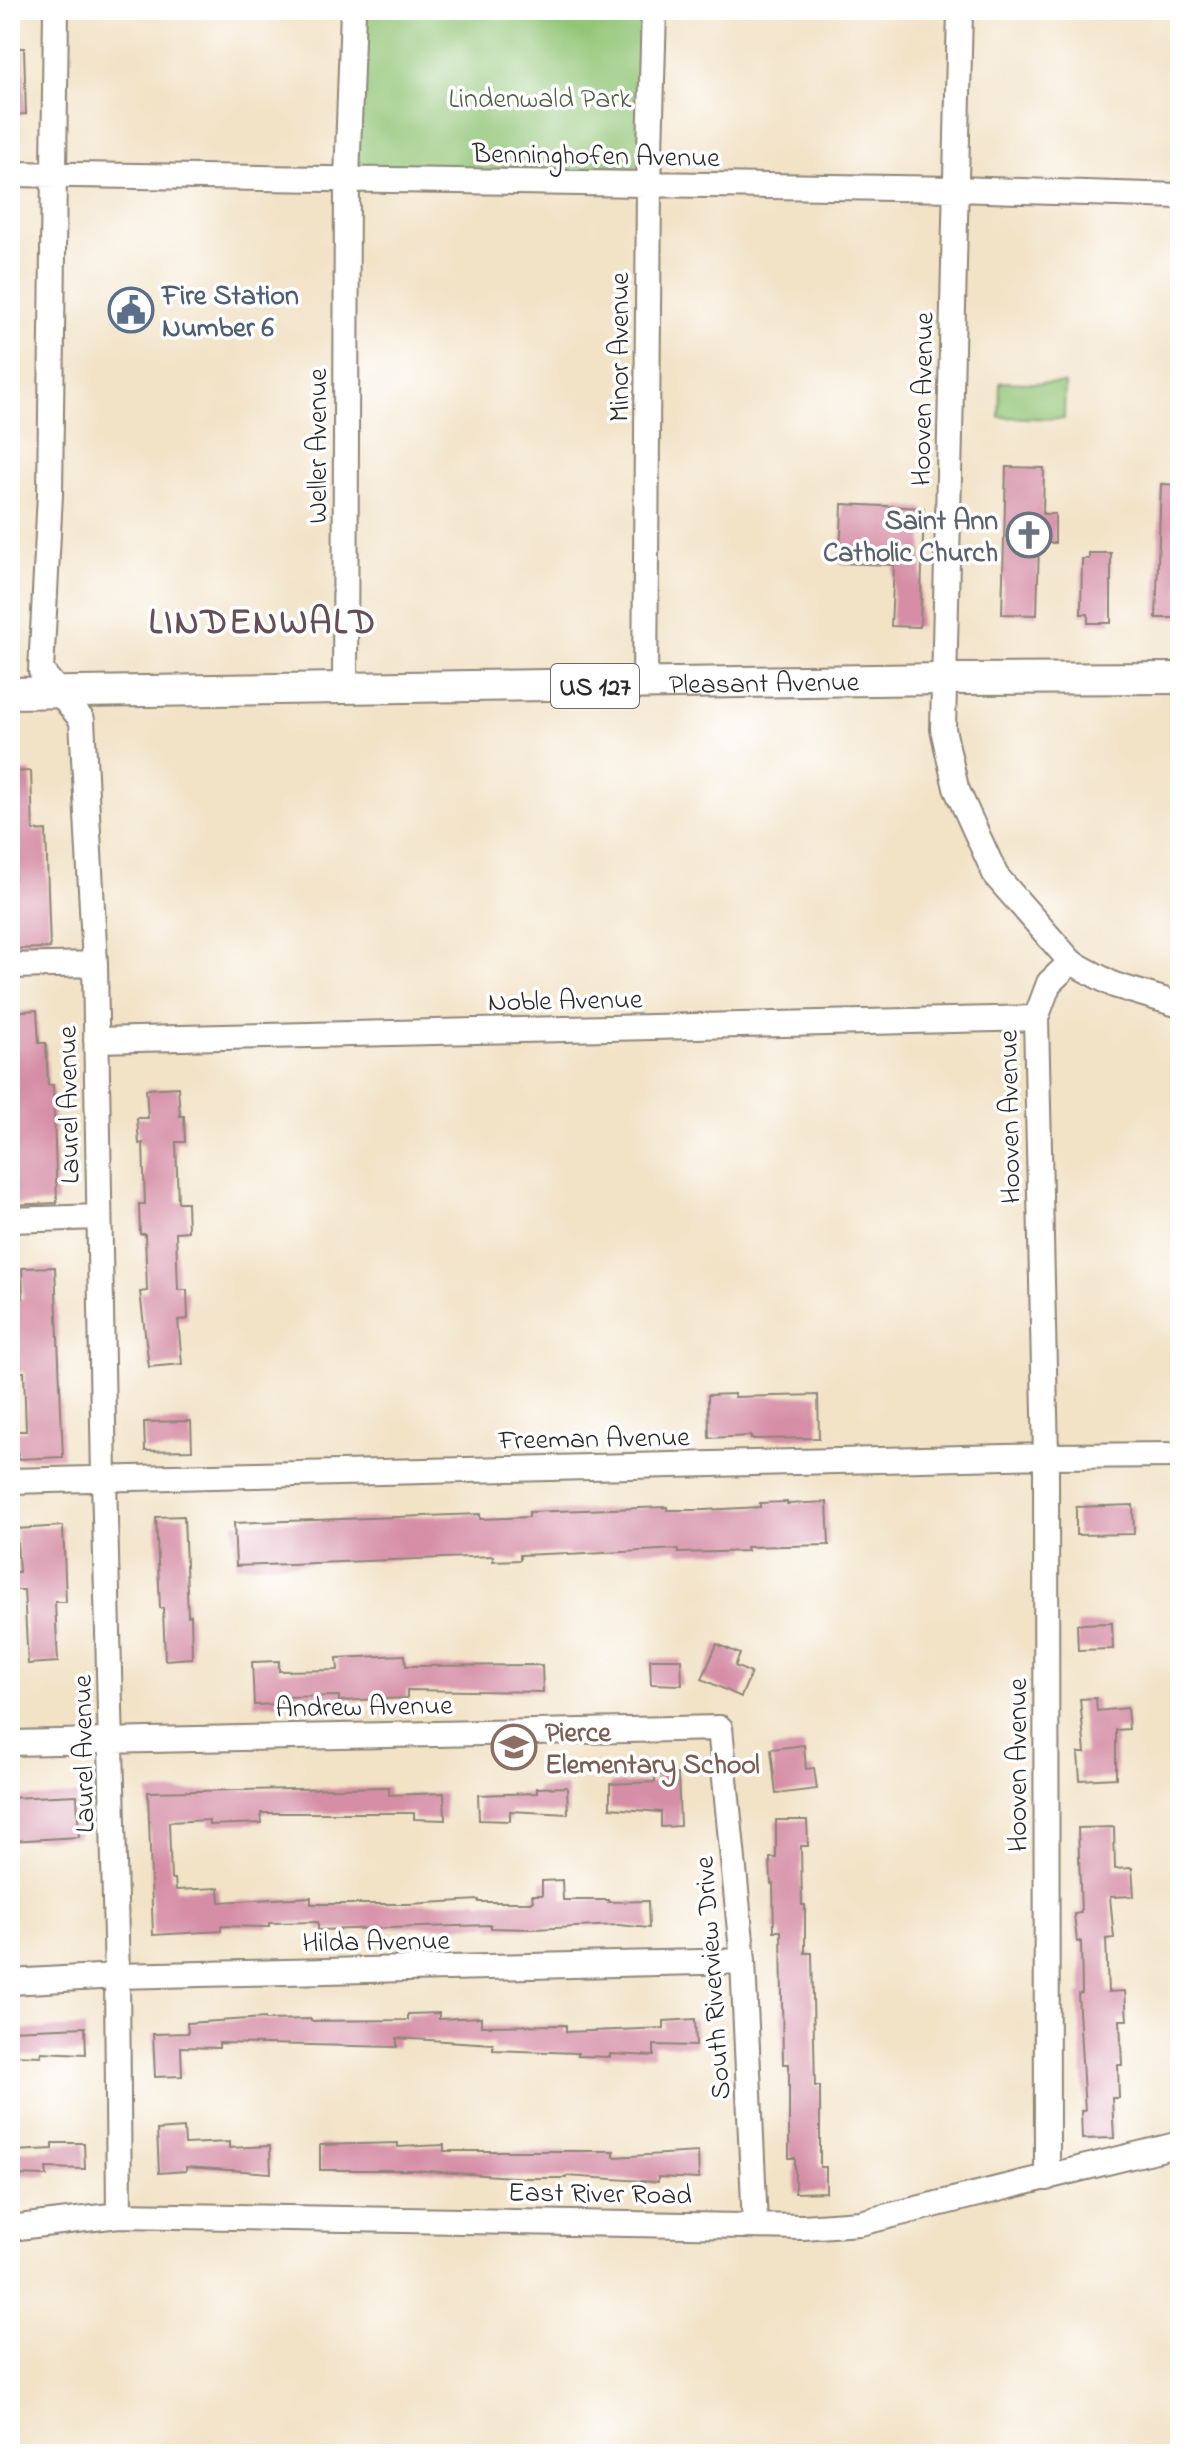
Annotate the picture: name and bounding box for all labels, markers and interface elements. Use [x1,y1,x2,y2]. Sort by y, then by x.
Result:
park label: Lindenwald Park [449,80,632,121]
street label: Benninghofen Avenue [471,135,720,180]
street label: Minor Avenue [601,272,642,422]
place label: Fire Station Number 6 [160,277,299,350]
public building icon: Fire Station Number 6 [107,286,155,334]
street label: Hooven Avenue [902,311,947,486]
street label: Weller Avenue [299,368,340,524]
place label: Saint Ann Catholic Church [823,502,998,575]
church icon: Saint Ann Catholic Church [1005,511,1053,559]
district label: LINDENWALD [149,598,377,651]
street label: Pleasant Avenue [669,663,860,707]
road number: US 127 [551,664,639,708]
street label: Noble Avenue [487,981,643,1024]
street label: Laurel Avenue [49,1025,92,1184]
street label: Hooven Avenue [989,1029,1034,1204]
street label: Freeman Avenue [497,1418,690,1463]
street label: Laurel Avenue [64,1674,107,1833]
street label: Hooven Avenue [999,1677,1040,1852]
street label: Andrew Avenue [275,1686,453,1731]
place label: Pierce Elementary School [545,1714,760,1787]
school or university icon: Pierce Elementary School [490,1723,538,1771]
street label: South Riverview Drive [686,1854,743,2101]
street label: Hilda Avenue [302,1922,451,1965]
street label: East River Road [508,2173,693,2218]

